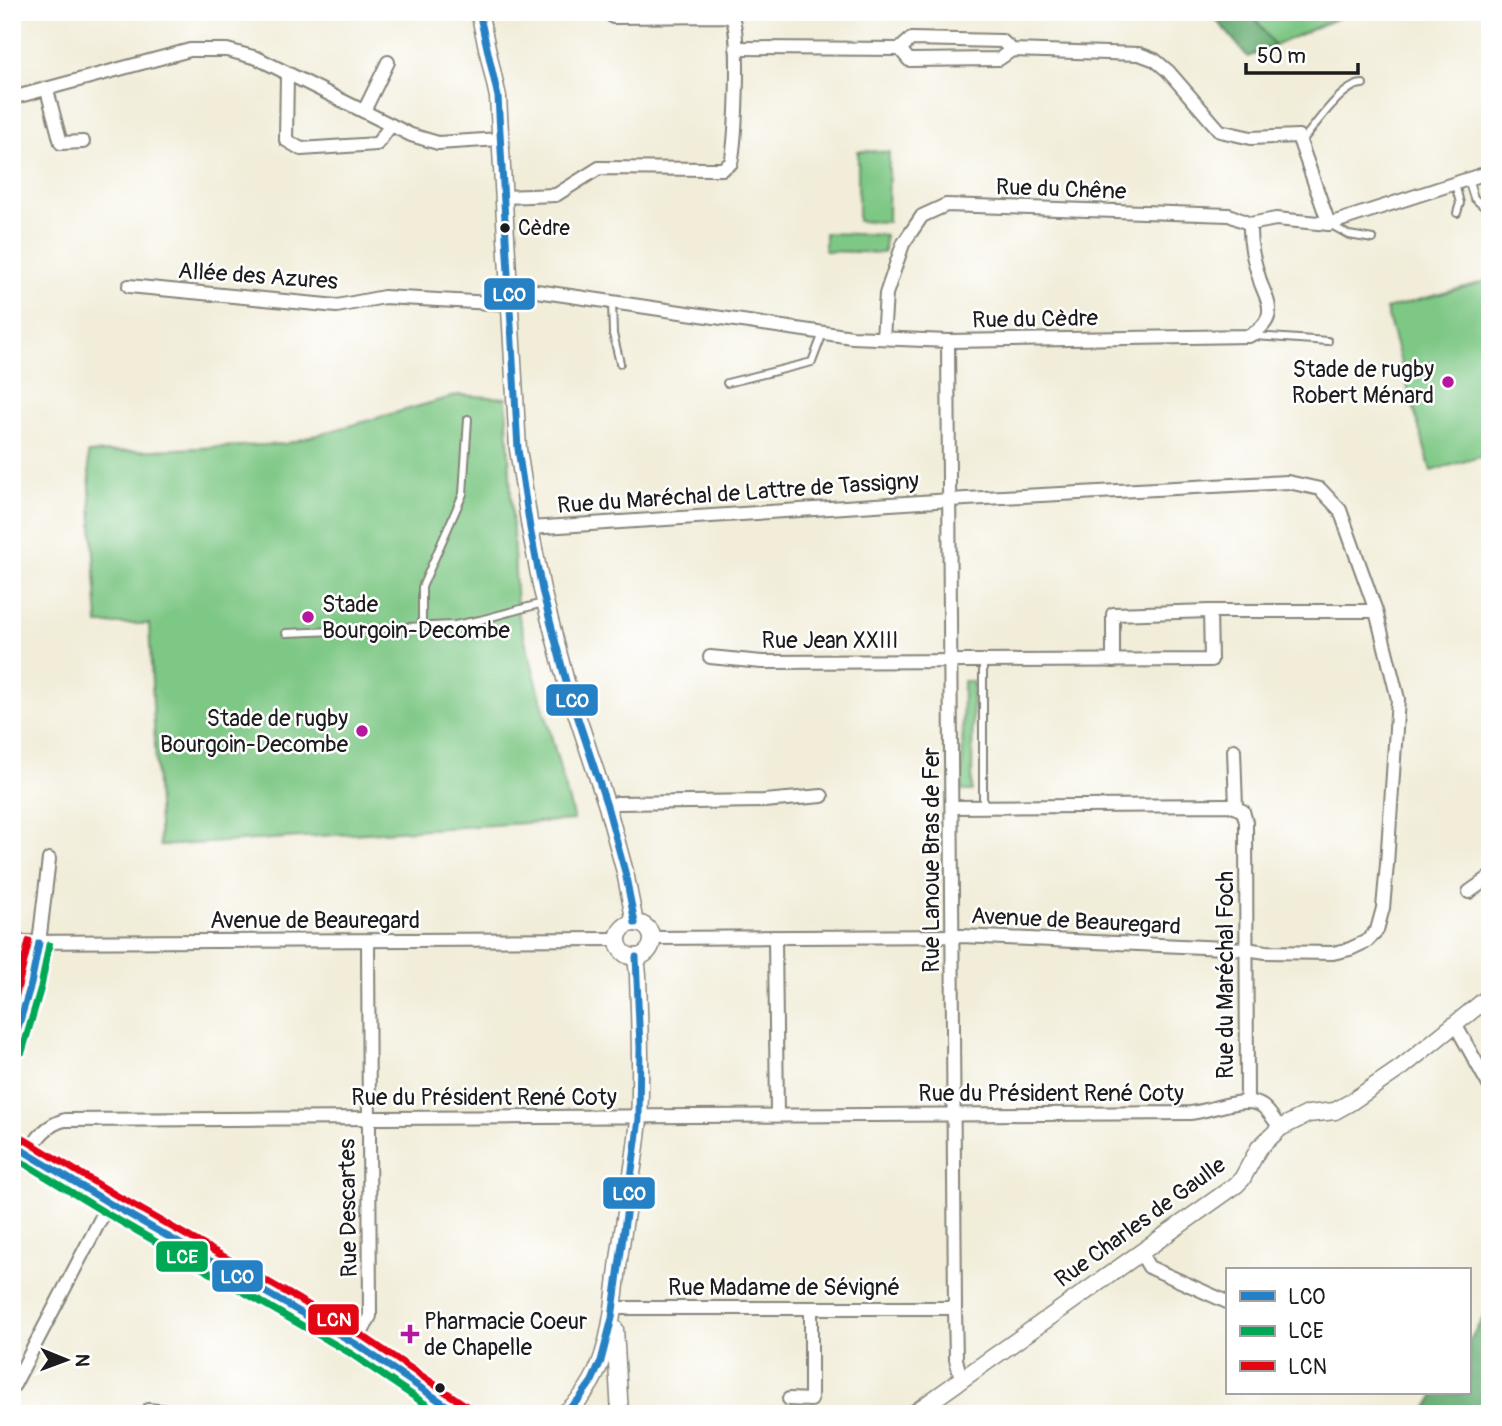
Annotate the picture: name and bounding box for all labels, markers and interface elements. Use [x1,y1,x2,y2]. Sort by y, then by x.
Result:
scale bar [1246,32,1358,76]
text: 50 m [1257,43,1306,70]
street label: Rue du Chêne [995,172,1127,206]
place label: Cèdre [518,215,571,242]
marker: Cèdre [498,221,512,235]
street label: Allée des Azures [177,256,339,296]
line badge: LCO [483,277,536,311]
text: LCO [492,283,526,307]
street label: Rue du Cèdre [972,303,1099,335]
place label: Stade de rugby Robert Ménard [1292,355,1434,410]
marker: Stade de rugby Robert Ménard [1440,374,1456,390]
street label: Rue du Maréchal de Lattre de Tassigny [556,466,920,520]
place label: Stade Bourgoin-Decombe [322,590,511,645]
marker: Stade Bourgoin-Decombe [300,609,316,625]
street label: Rue Jean XXIII [761,626,899,655]
line badge: LCO [545,683,599,717]
text: LCO [555,689,589,713]
place label: Stade de rugby Bourgoin-Decombe [160,704,349,759]
marker: Stade de rugby Bourgoin-Decombe [354,723,370,739]
street label: Rue Lanoue Bras de Fer [917,747,946,973]
street label: Rue du Maréchal Foch [1211,871,1240,1079]
street label: Avenue de Beauregard [970,901,1182,941]
street label: Avenue de Beauregard [210,906,420,935]
street label: Rue du Président René Coty [918,1079,1184,1108]
street label: Rue du Président René Coty [351,1083,617,1112]
street label: Rue Descartes [332,1138,364,1278]
street label: Rue Charles de Gaulle [1049,1150,1232,1294]
line badge: LCO [602,1176,656,1210]
text: LCO [612,1182,646,1206]
line badge: LCE [155,1240,209,1273]
text: LCE [166,1245,198,1269]
line badge: LCO [211,1259,264,1293]
text: LCO [220,1265,254,1289]
legend [1226,1268,1470,1394]
street label: Rue Madame de Sévigné [668,1273,900,1302]
text: LCO [1288,1284,1325,1311]
line badge: LCN [307,1303,360,1336]
place label: Pharmacie Coeur de Chapelle [424,1307,587,1362]
text: LCN [316,1308,352,1332]
text: LCE [1288,1318,1324,1345]
north arrow [32,1324,102,1394]
marker: Pharmacie Coeur de Chapelle [402,1326,418,1342]
text: N [70,1354,94,1367]
text: LCN [1288,1354,1327,1381]
unlabelled marker [433,1381,447,1395]

